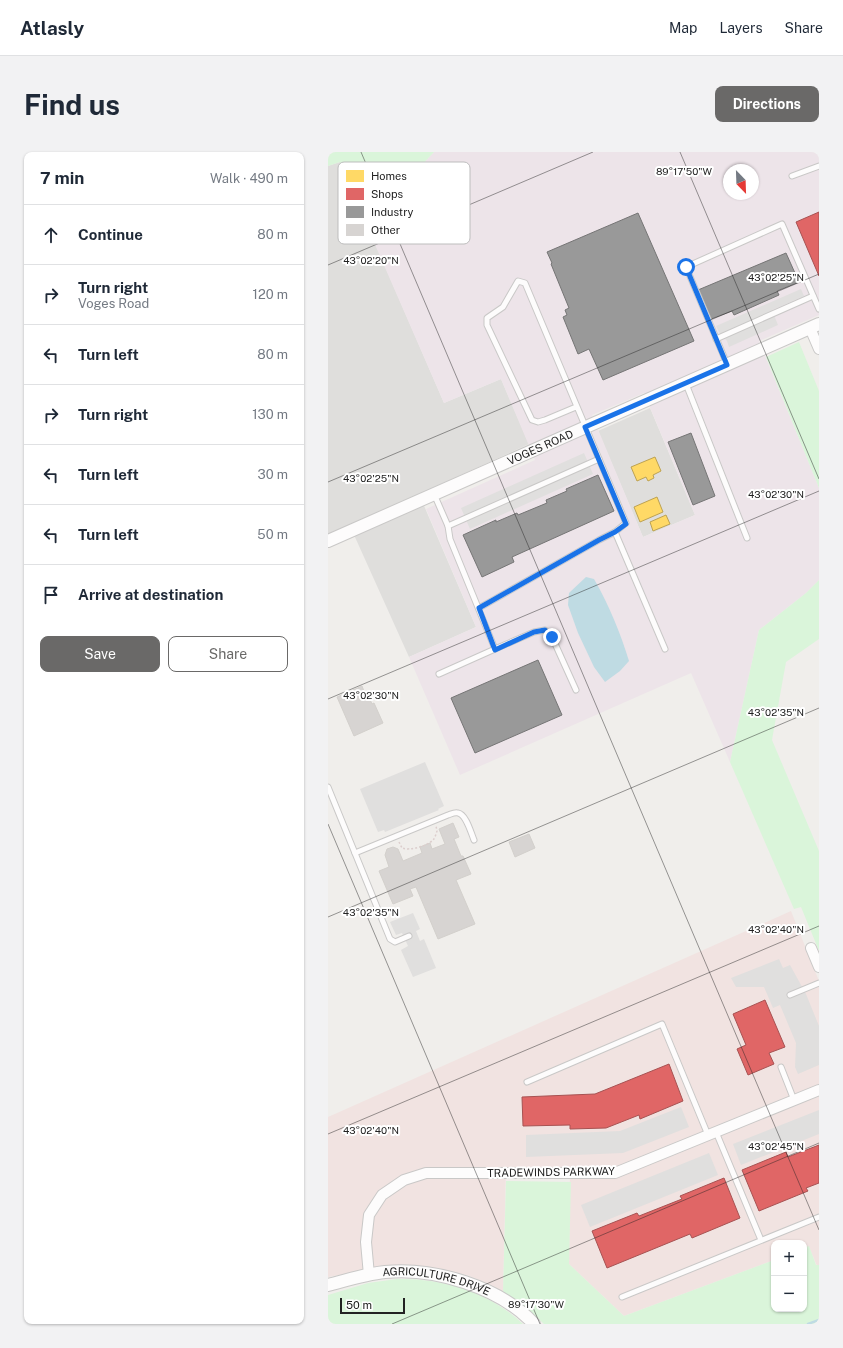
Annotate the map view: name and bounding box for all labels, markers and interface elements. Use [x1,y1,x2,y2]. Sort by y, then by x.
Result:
text: Atlasly [20,17,84,39]
text: Map [669,20,697,36]
text: Layers [719,20,763,36]
text: Share [785,20,823,36]
button: Directions [715,86,819,122]
text: Find us [24,88,120,121]
legend [338,162,470,244]
north arrow [723,164,759,200]
text: 89°17'50"W [656,165,713,177]
text: 7 min [40,168,84,188]
text: Homes [371,170,407,182]
text: Walk · 490 m [210,171,288,186]
text: Shops [371,188,403,200]
text: Industry [371,206,414,218]
icon: ahead [40,224,62,246]
text: Other [371,224,400,236]
text: Continue [78,226,143,243]
text: 80 m [257,227,288,242]
text: 43°02'20"N [343,254,399,266]
route start [677,258,695,276]
text: 43°02'25"N [748,271,804,283]
text: Turn right [78,279,148,296]
icon: right [40,284,62,306]
text: 120 m [253,287,288,302]
text: Voges Road [78,296,149,311]
icon: left [40,344,62,366]
text: Turn left [78,346,139,363]
text: 80 m [257,347,288,362]
icon: right [40,404,62,426]
text: Turn right [78,406,148,423]
text: 130 m [252,407,288,422]
street label: VOGES ROAD [505,427,575,467]
icon: left [40,464,62,486]
text: Turn left [78,466,139,483]
text: 30 m [258,467,288,482]
text: 43°02'25"N [343,472,399,484]
text: 43°02'30"N [748,488,804,500]
icon: left [40,524,62,546]
text: Turn left [78,526,139,543]
text: 50 m [257,527,288,542]
icon: arrive [40,584,62,606]
text: Arrive at destination [78,586,223,603]
route end [543,628,561,646]
button: Save [40,636,160,672]
button: Share [168,636,288,672]
text: 43°02'30"N [343,689,399,701]
text: 43°02'35"N [748,706,804,718]
text: 43°02'35"N [343,906,399,918]
text: 43°02'40"N [748,923,804,935]
text: 43°02'40"N [343,1124,399,1136]
text: 43°02'45"N [748,1140,804,1152]
street label: TRADEWINDS PARKWAY [487,1165,615,1179]
map controls [771,1240,807,1312]
button: + [771,1240,807,1276]
street label: AGRICULTURE DRIVE [382,1265,492,1298]
button: − [771,1276,807,1312]
scale bar [340,1296,405,1315]
text: 89°17'30"W [508,1298,564,1310]
text: 50 m [346,1299,372,1311]

